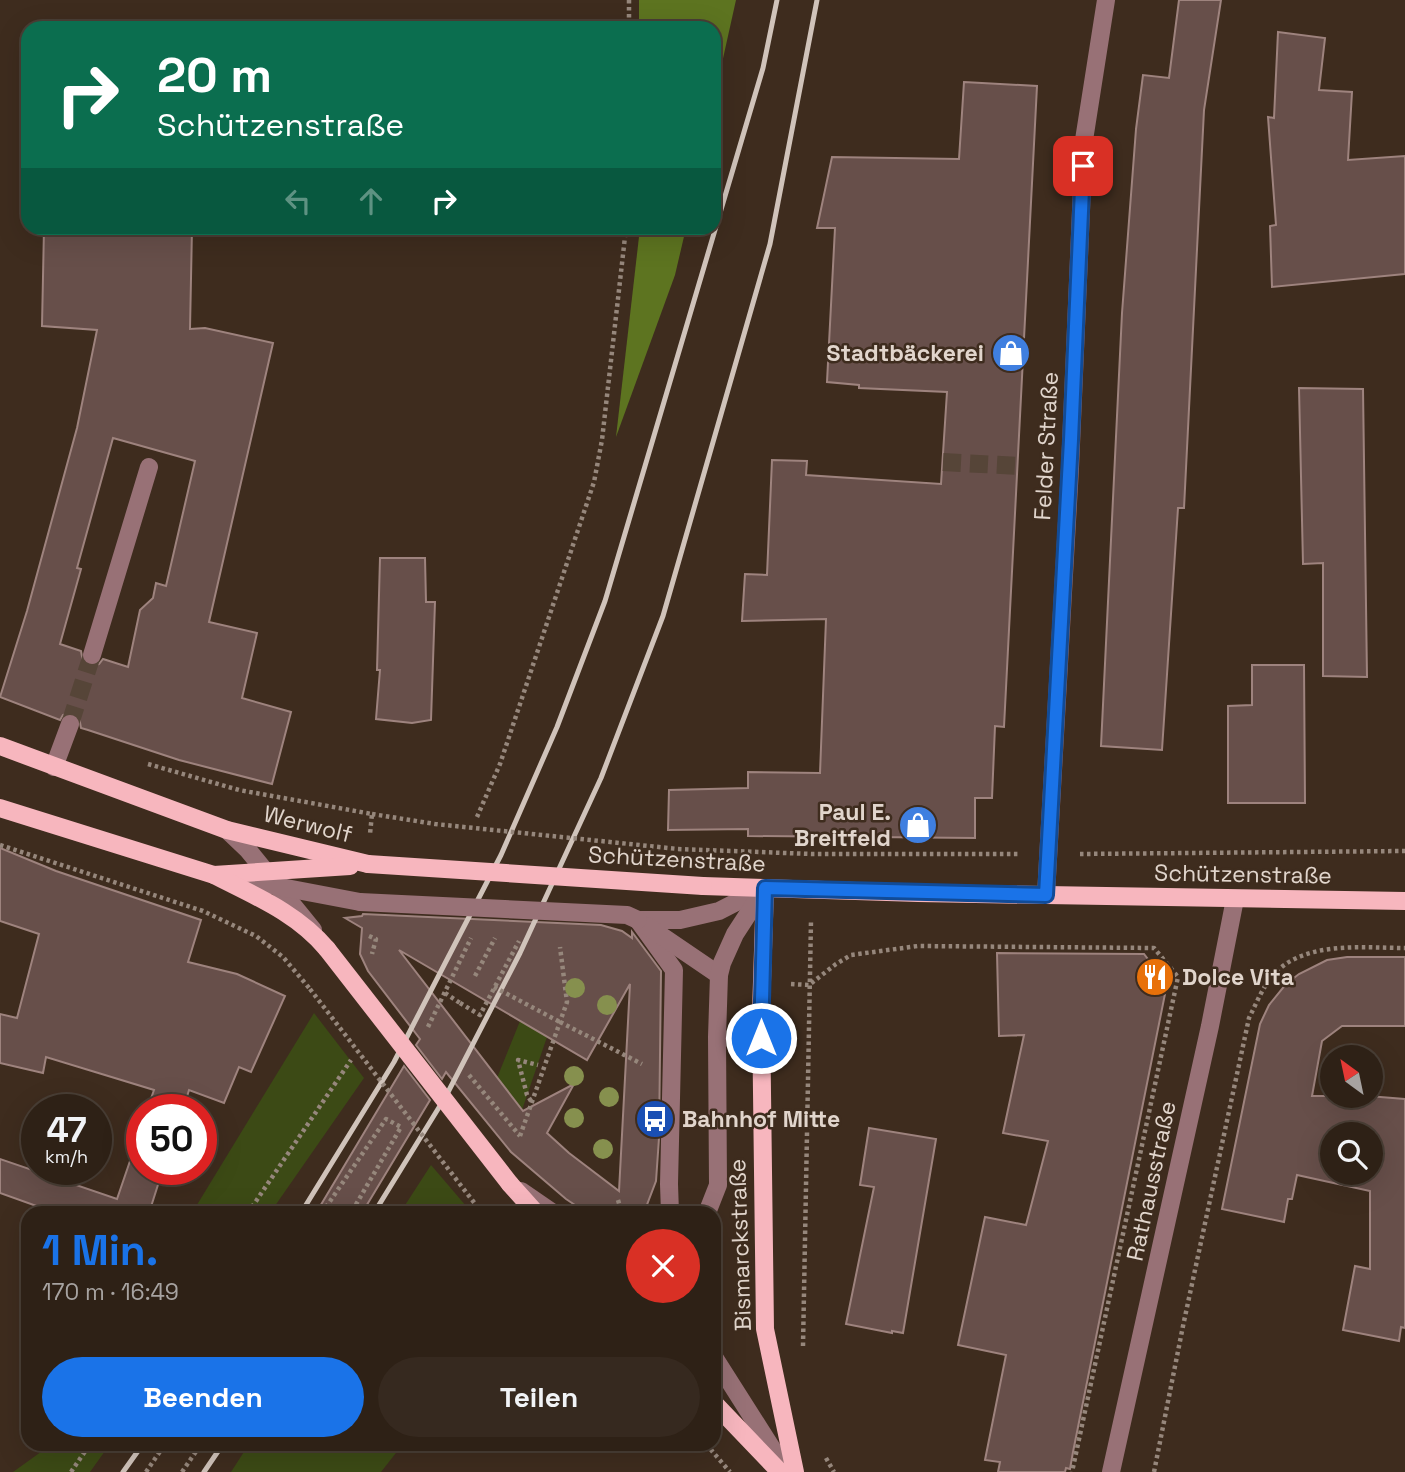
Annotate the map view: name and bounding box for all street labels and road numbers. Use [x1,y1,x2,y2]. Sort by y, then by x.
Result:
street label: Felder Straße [1027,371,1065,521]
street label: Werwolf [261,799,355,849]
street label: Schützenstraße [587,839,767,879]
street label: Schützenstraße [1154,857,1332,891]
street label: Rathausstraße [1119,1098,1183,1264]
street label: Bismarckstraße [722,1158,758,1332]

